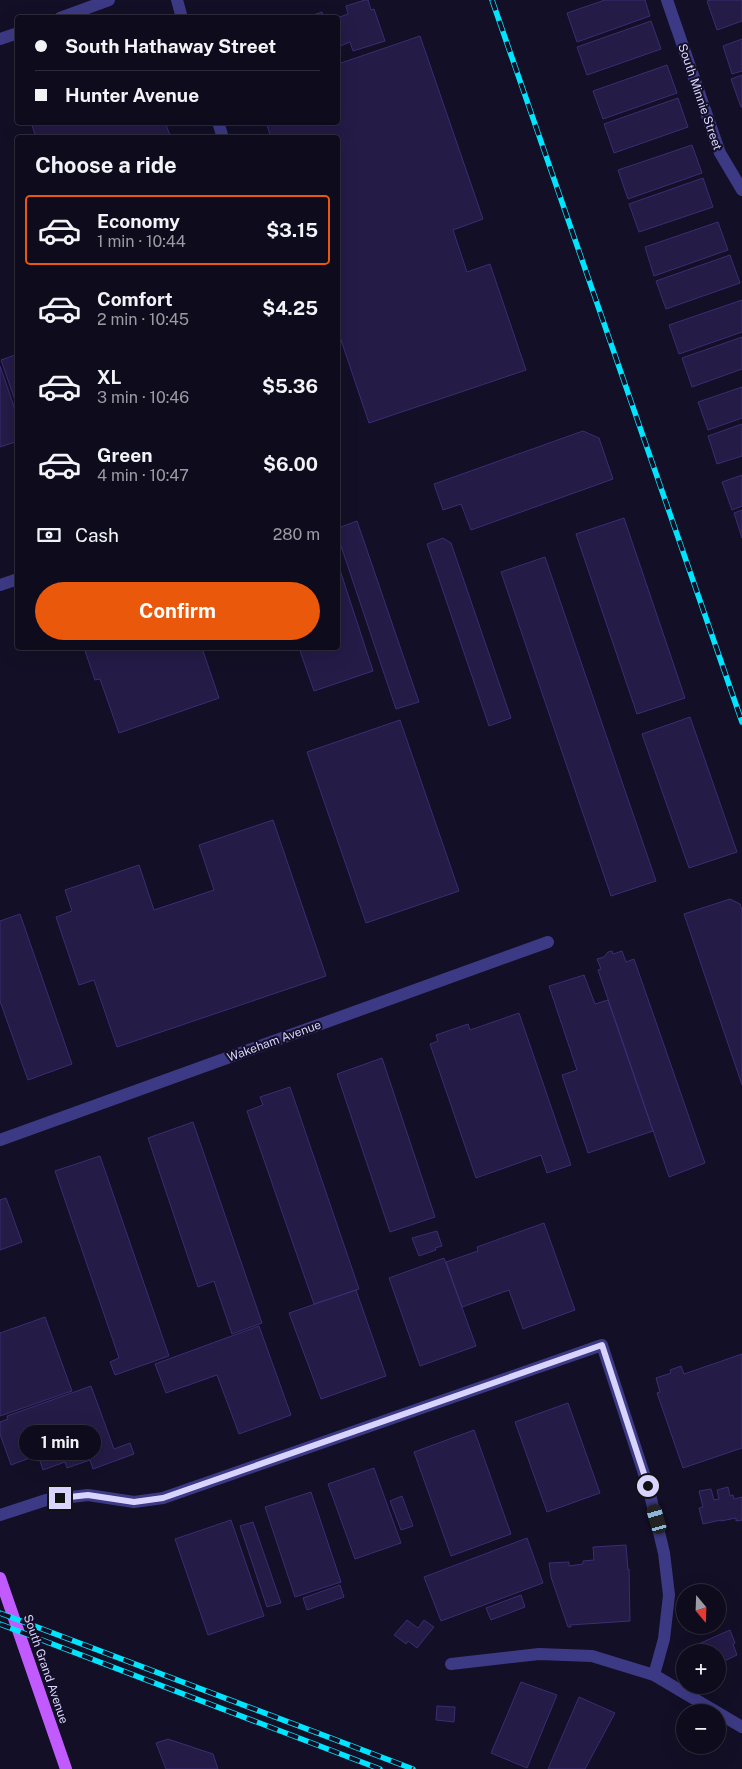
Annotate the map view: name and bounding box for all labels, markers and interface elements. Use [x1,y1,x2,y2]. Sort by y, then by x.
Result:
text: South Hathaway Street [65,35,276,57]
street label: South Minnie Street [675,42,725,152]
text: Hunter Avenue [65,84,199,106]
text: Choose a ride [35,152,177,178]
icon: car [37,208,82,253]
text: Economy [97,210,180,232]
text: $3.15 [266,219,318,241]
text: 1 min · 10:44 [97,232,186,251]
icon: car [37,286,82,331]
text: Comfort [97,288,173,310]
text: $4.25 [262,297,318,319]
text: 2 min · 10:45 [97,310,189,329]
icon: car [37,364,82,409]
text: XL [97,366,122,388]
text: $5.36 [262,375,318,397]
text: 3 min · 10:46 [97,388,189,407]
icon: car [37,442,82,487]
text: Green [97,444,152,466]
text: $6.00 [263,453,318,475]
text: 4 min · 10:47 [97,466,189,485]
icon: cash [35,521,63,549]
text: Cash [75,524,119,546]
text: 280 m [273,525,320,544]
button: Confirm [35,582,320,640]
street label: Wakeham Avenue [225,1017,323,1064]
callout: 1 min [19,1426,101,1460]
text: 1 min [41,1433,79,1452]
route start [637,1475,659,1497]
route end [49,1487,71,1509]
car [645,1503,668,1535]
north arrow [676,1584,726,1634]
map controls [676,1584,726,1754]
street label: South Grand Avenue [21,1613,71,1726]
button: + [676,1644,726,1694]
button: − [676,1704,726,1754]

